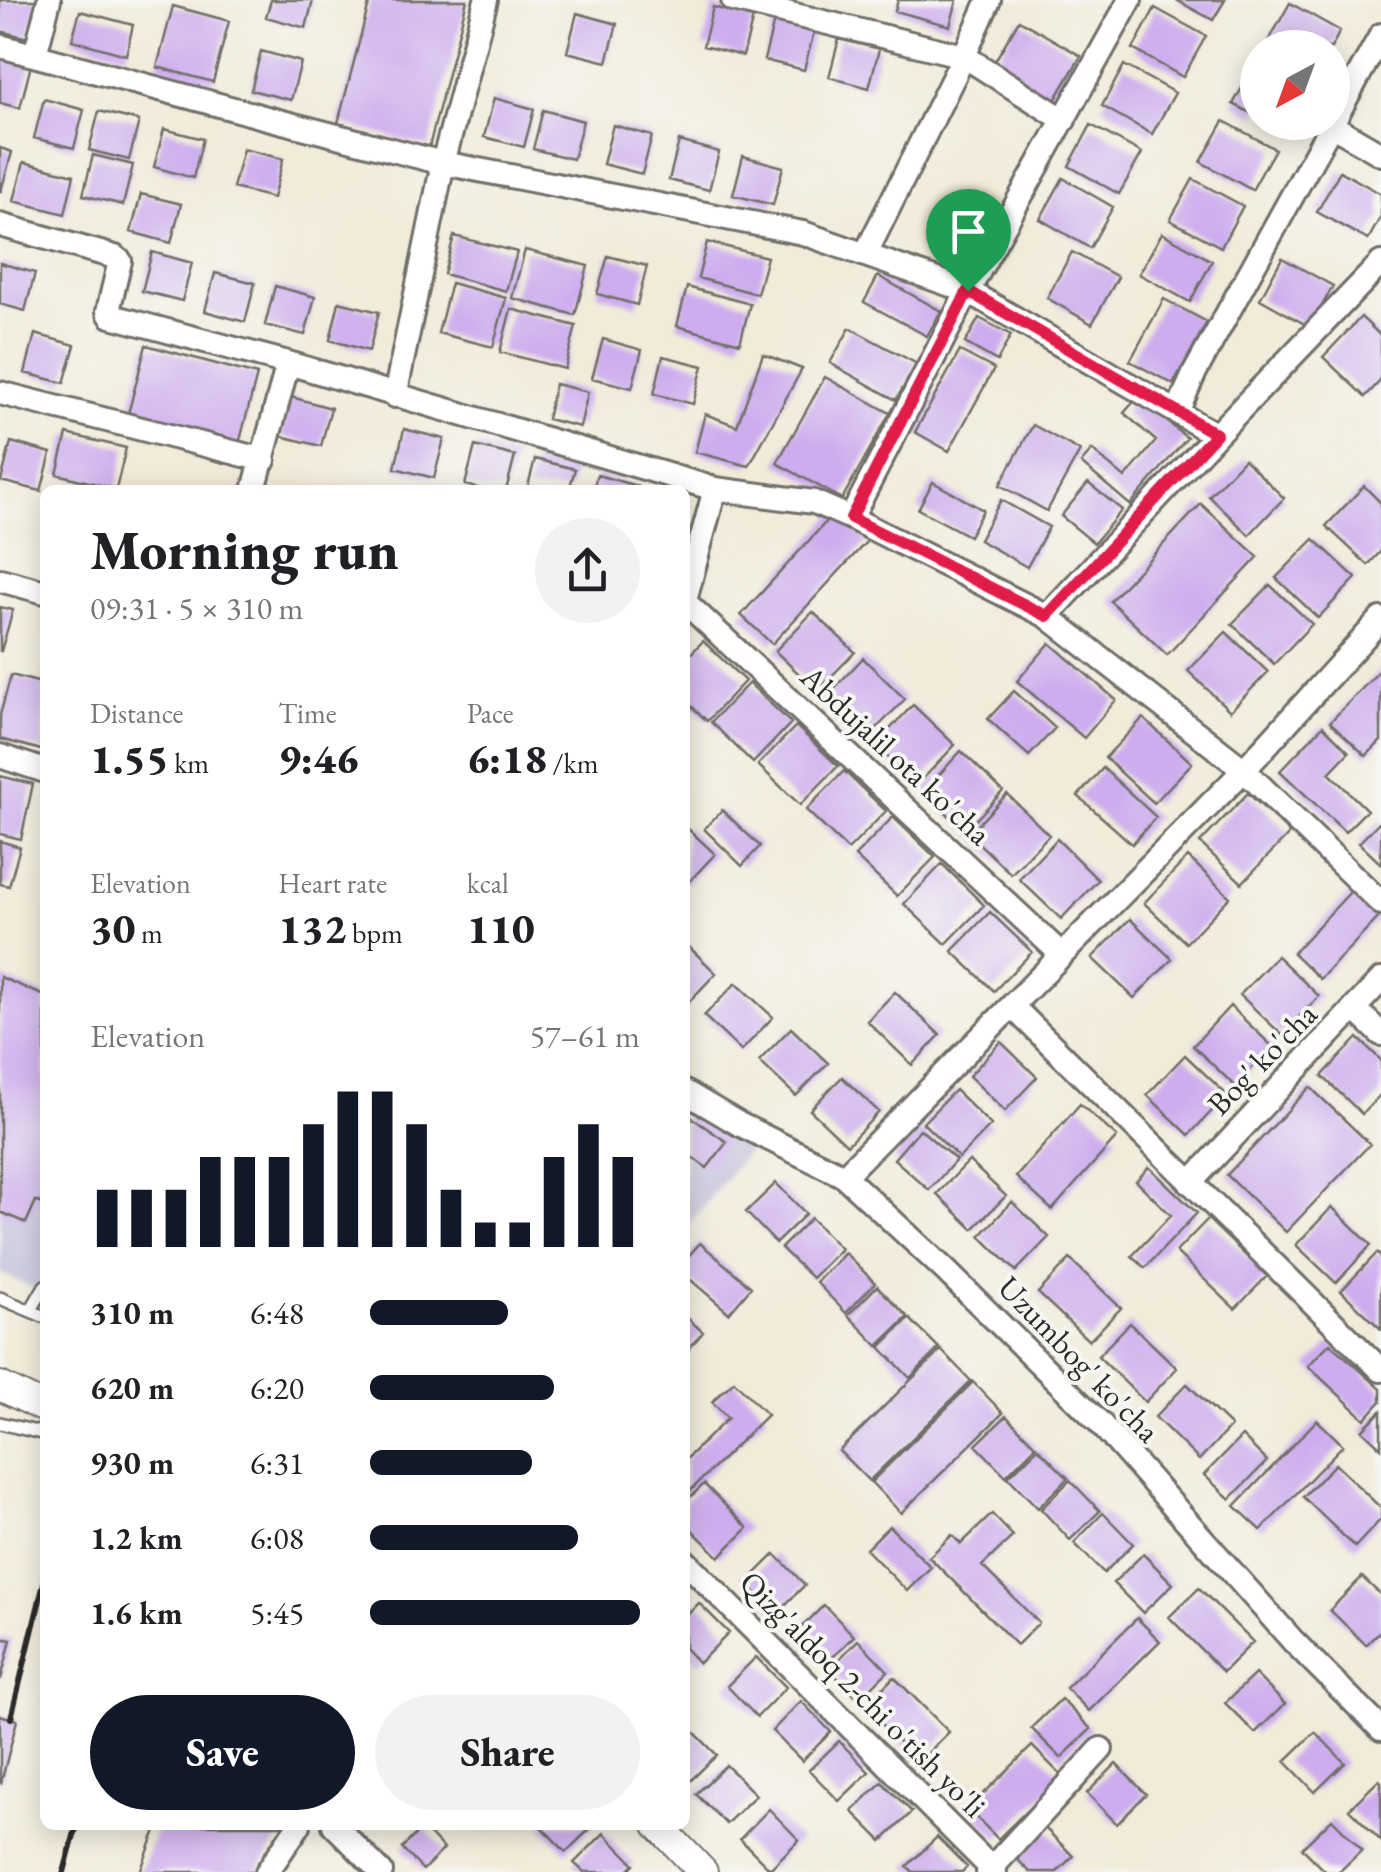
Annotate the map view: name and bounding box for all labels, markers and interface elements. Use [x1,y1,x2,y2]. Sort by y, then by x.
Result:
north arrow [1240,30,1350,140]
map controls [1240,30,1350,140]
pin [926,189,1011,292]
icon: arrive [941,204,996,259]
text: Morning run [90,514,399,585]
button: share [535,518,640,623]
text: 09:31 · 5 × 310 m [90,587,303,629]
street label: Abdujalil ota ko'cha [791,655,1000,854]
text: Distance [90,695,184,731]
text: Time [278,695,337,731]
text: Pace [467,695,514,731]
text: 1.55 [90,731,169,786]
text: 9:46 [278,731,359,786]
text: 6:18 [467,731,547,786]
text: km [169,745,209,781]
text: /km [547,745,599,781]
text: Elevation [90,865,191,901]
text: Heart rate [278,865,387,901]
text: kcal [467,865,509,901]
text: 30 [90,901,135,956]
text: 132 [278,901,346,956]
text: 110 [467,901,535,956]
text: m [135,915,163,951]
text: bpm [346,915,403,951]
street label: Bog' ko'cha [1198,994,1326,1124]
text: Elevation [90,1015,205,1057]
text: 57–61 m [530,1015,640,1057]
street label: Uzumbog' ko'cha [989,1267,1169,1451]
text: 310 m [90,1292,174,1334]
text: 6:48 [250,1292,304,1334]
text: 620 m [90,1367,174,1409]
text: 6:20 [250,1367,304,1409]
text: 930 m [90,1442,174,1484]
text: 6:31 [250,1442,304,1484]
text: 1.2 km [90,1517,183,1559]
text: 6:08 [250,1517,304,1559]
street label: Qizg'aldoq 2-chi o'tish yo'li [731,1562,995,1826]
text: 1.6 km [90,1592,183,1634]
text: 5:45 [250,1592,304,1634]
button: Save [90,1695,355,1810]
button: Share [375,1695,640,1810]

